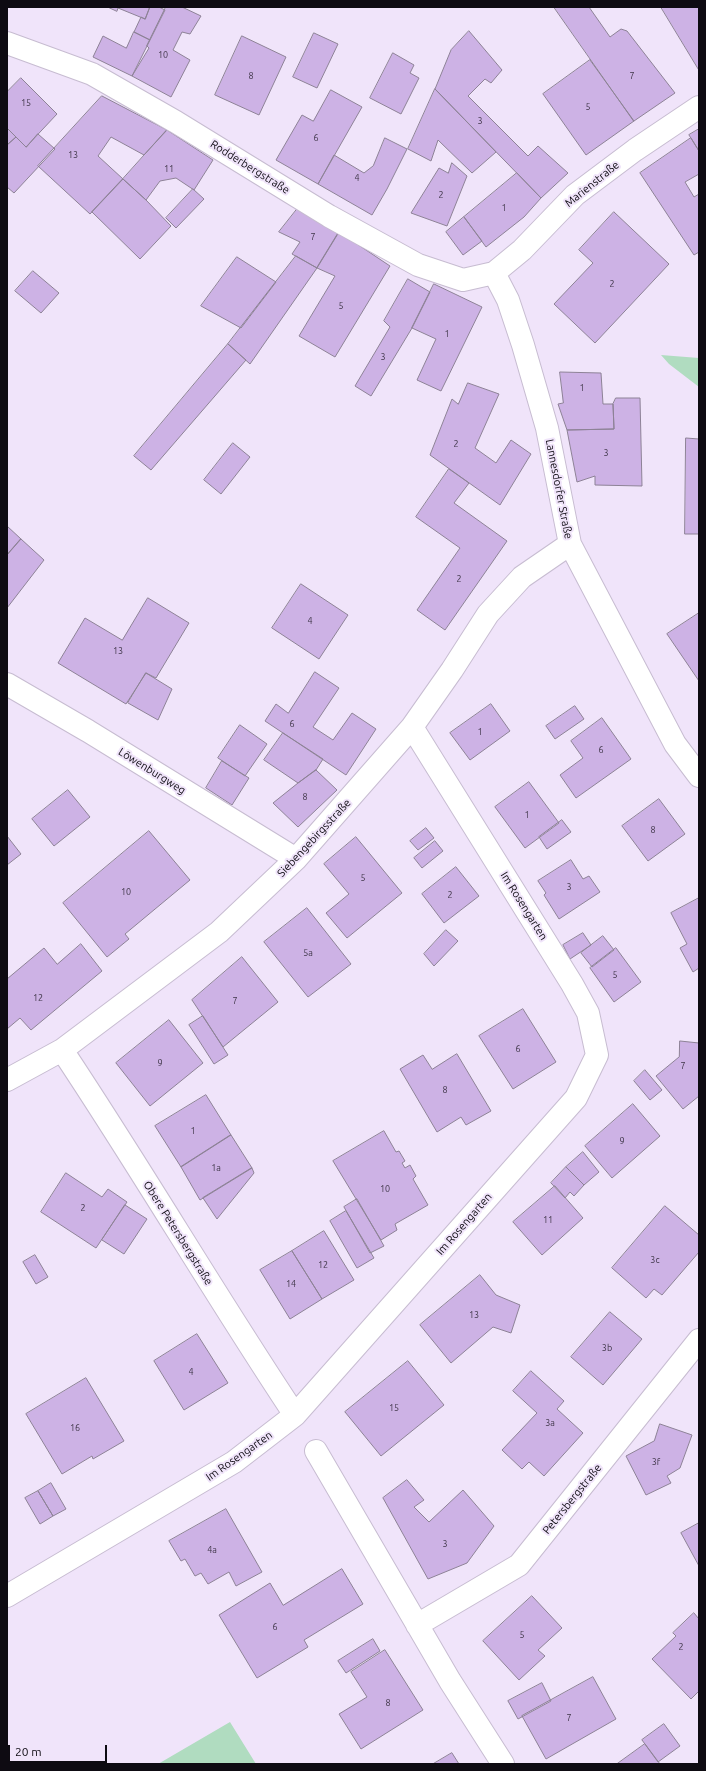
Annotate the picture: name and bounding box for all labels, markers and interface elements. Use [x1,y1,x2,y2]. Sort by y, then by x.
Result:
house number: 10 [158,50,168,60]
house number: 8 [248,71,254,81]
house number: 7 [629,71,635,81]
house number: 15 [21,98,31,108]
house number: 5 [585,102,591,112]
house number: 3 [477,116,483,126]
house number: 6 [313,133,319,143]
street label: Rodderbergstraße [208,137,292,197]
house number: 13 [68,150,78,160]
street label: Marienstraße [562,158,622,210]
house number: 11 [164,164,174,174]
house number: 4 [354,173,360,183]
house number: 2 [438,190,444,200]
house number: 1 [501,203,507,213]
house number: 7 [310,232,316,242]
house number: 2 [609,279,615,289]
house number: 5 [338,301,344,311]
house number: 1 [444,329,450,339]
house number: 3 [380,352,386,362]
house number: 1 [579,383,585,393]
street label: Lannesdorfer Straße [543,438,575,540]
house number: 2 [453,439,459,449]
house number: 3 [603,448,609,458]
house number: 2 [456,574,462,584]
house number: 4 [307,616,313,626]
house number: 13 [113,646,123,656]
house number: 6 [289,719,295,729]
house number: 1 [477,727,483,737]
street label: Löwenburgweg [116,745,188,797]
house number: 6 [598,745,604,755]
house number: 8 [302,792,308,802]
street label: Siebengebirgsstraße [275,796,353,880]
house number: 1 [524,810,530,820]
house number: 8 [650,825,656,835]
street label: Im Rosengarten [498,869,550,943]
house number: 5 [360,873,366,883]
house number: 3 [566,882,572,892]
house number: 10 [121,887,131,897]
house number: 2 [447,890,453,900]
house number: 5a [303,948,313,958]
house number: 5 [612,970,618,980]
house number: 12 [33,993,43,1003]
house number: 7 [232,996,238,1006]
house number: 6 [515,1044,521,1054]
house number: 9 [157,1058,163,1068]
house number: 7 [680,1061,686,1071]
house number: 8 [442,1085,448,1095]
house number: 1 [190,1126,196,1136]
house number: 9 [619,1136,625,1146]
house number: 1a [211,1163,221,1173]
street label: Obere Petersbergstraße [141,1179,215,1287]
house number: 10 [380,1184,390,1194]
street label: Im Rosengarten [433,1190,495,1258]
house number: 2 [80,1203,86,1213]
house number: 11 [543,1215,553,1225]
house number: 3c [650,1255,660,1265]
house number: 12 [318,1260,328,1270]
house number: 14 [286,1279,296,1289]
house number: 13 [469,1310,479,1320]
house number: 3b [602,1343,612,1353]
house number: 4 [188,1367,194,1377]
house number: 15 [389,1403,399,1413]
house number: 3a [545,1418,555,1428]
house number: 16 [70,1423,80,1433]
street label: Im Rosengarten [203,1428,275,1484]
house number: 3f [652,1457,660,1467]
street label: Petersbergstraße [540,1461,604,1537]
house number: 3 [442,1539,448,1549]
house number: 4a [207,1545,217,1555]
house number: 6 [272,1622,278,1632]
house number: 5 [519,1630,525,1640]
house number: 2 [678,1642,684,1652]
house number: 8 [385,1698,391,1708]
house number: 7 [566,1713,572,1723]
scale bar [10,1737,109,1763]
text: 20 m [15,1745,42,1758]

